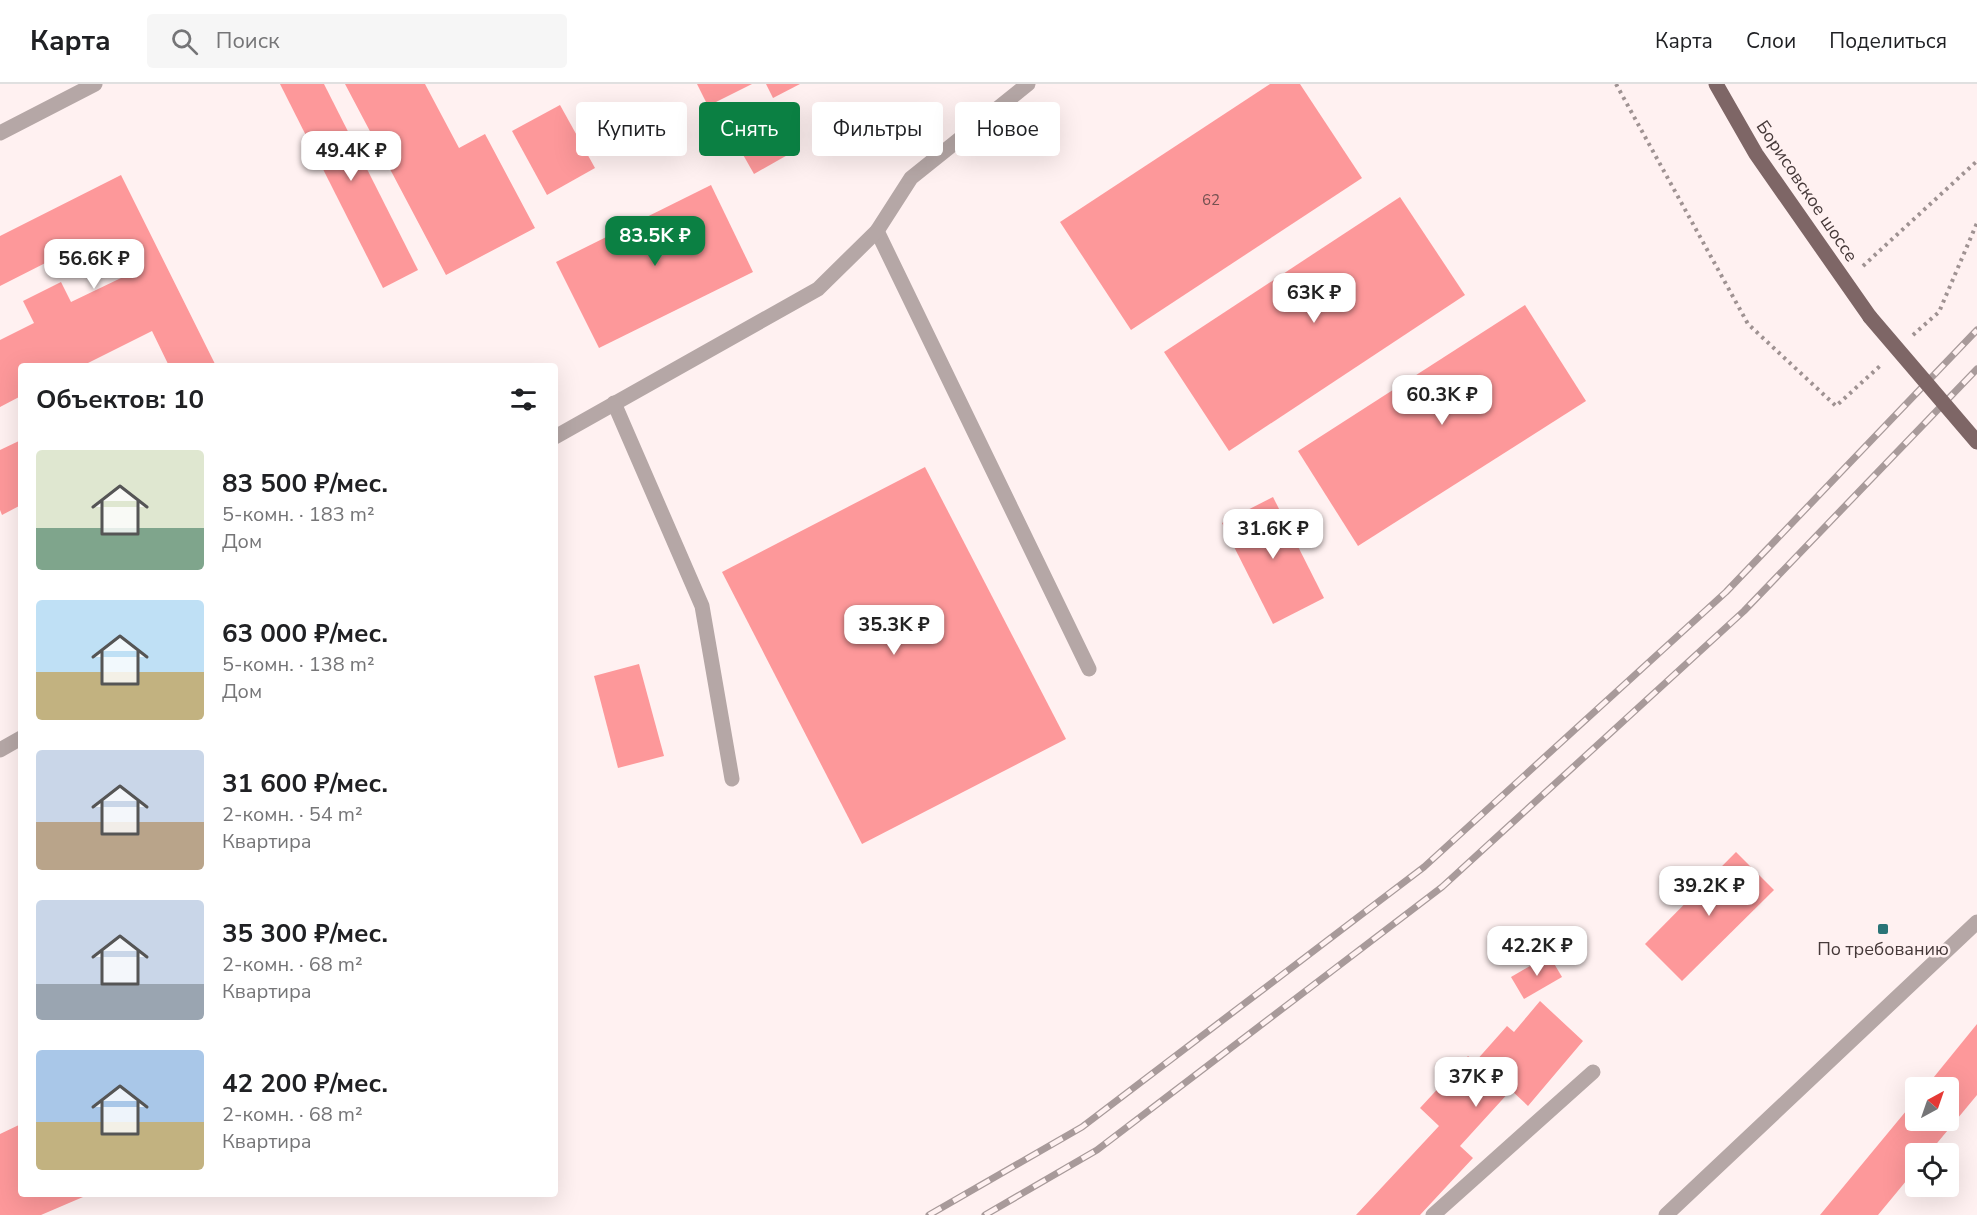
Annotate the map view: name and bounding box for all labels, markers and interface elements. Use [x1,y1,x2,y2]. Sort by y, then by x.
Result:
search box [147,14,567,68]
text: Карта [30,22,111,60]
icon: search [168,25,201,58]
text: Поиск [216,26,280,56]
text: Карта [1655,27,1713,55]
text: Слои [1746,27,1796,55]
text: Поделиться [1829,27,1947,55]
chip: Купить [576,102,687,156]
chip: Снять [699,102,800,156]
chip: Фильтры [812,102,943,156]
chip: Новое [955,102,1060,156]
street label: Борисовское шоссе [1751,116,1863,266]
pin: 49.4K ₽ [296,131,406,182]
text: 49.4K ₽ [315,137,387,164]
house number: 62 [1202,190,1220,210]
pin: 83.5K ₽ [600,216,710,267]
text: 83.5K ₽ [619,222,691,249]
pin: 56.6K ₽ [39,239,149,290]
text: 56.6K ₽ [58,245,130,272]
pin: 63K ₽ [1272,273,1356,324]
text: 63K ₽ [1287,279,1341,306]
pin: 60.3K ₽ [1387,375,1497,426]
text: 60.3K ₽ [1406,381,1478,408]
text: Объектов: 10 [36,382,204,417]
icon: filters [507,383,540,416]
text: 83 500 ₽/мес. [222,466,388,501]
icon: home [84,474,156,546]
text: 5-комн. · 183 m² [222,501,375,528]
pin: 31.6K ₽ [1218,509,1328,560]
text: 31.6K ₽ [1237,515,1309,542]
text: Дом [222,528,262,555]
pin: 35.3K ₽ [839,605,949,656]
text: 35.3K ₽ [858,611,930,638]
text: 63 000 ₽/мес. [222,616,388,651]
icon: home [84,624,156,696]
text: 5-комн. · 138 m² [222,651,375,678]
text: Дом [222,678,262,705]
text: 31 600 ₽/мес. [222,766,388,801]
icon: home [84,774,156,846]
text: 2-комн. · 54 m² [222,801,363,828]
text: Квартира [222,828,312,855]
pin: 39.2K ₽ [1654,866,1764,917]
text: 39.2K ₽ [1673,872,1745,899]
text: 35 300 ₽/мес. [222,916,388,951]
marker: По требованию [1876,922,1890,936]
icon: home [84,924,156,996]
pin: 42.2K ₽ [1482,926,1592,977]
text: 42.2K ₽ [1501,932,1573,959]
place label: По требованию [1817,937,1949,961]
text: 2-комн. · 68 m² [222,951,363,978]
text: Квартира [222,978,312,1005]
pin: 37K ₽ [1434,1057,1518,1108]
text: 37K ₽ [1449,1063,1503,1090]
text: 42 200 ₽/мес. [222,1066,388,1101]
icon: home [84,1074,156,1146]
north arrow [1905,1077,1959,1131]
map controls [1905,1077,1959,1197]
text: 2-комн. · 68 m² [222,1101,363,1128]
text: Квартира [222,1128,312,1155]
button: locate [1905,1143,1959,1197]

